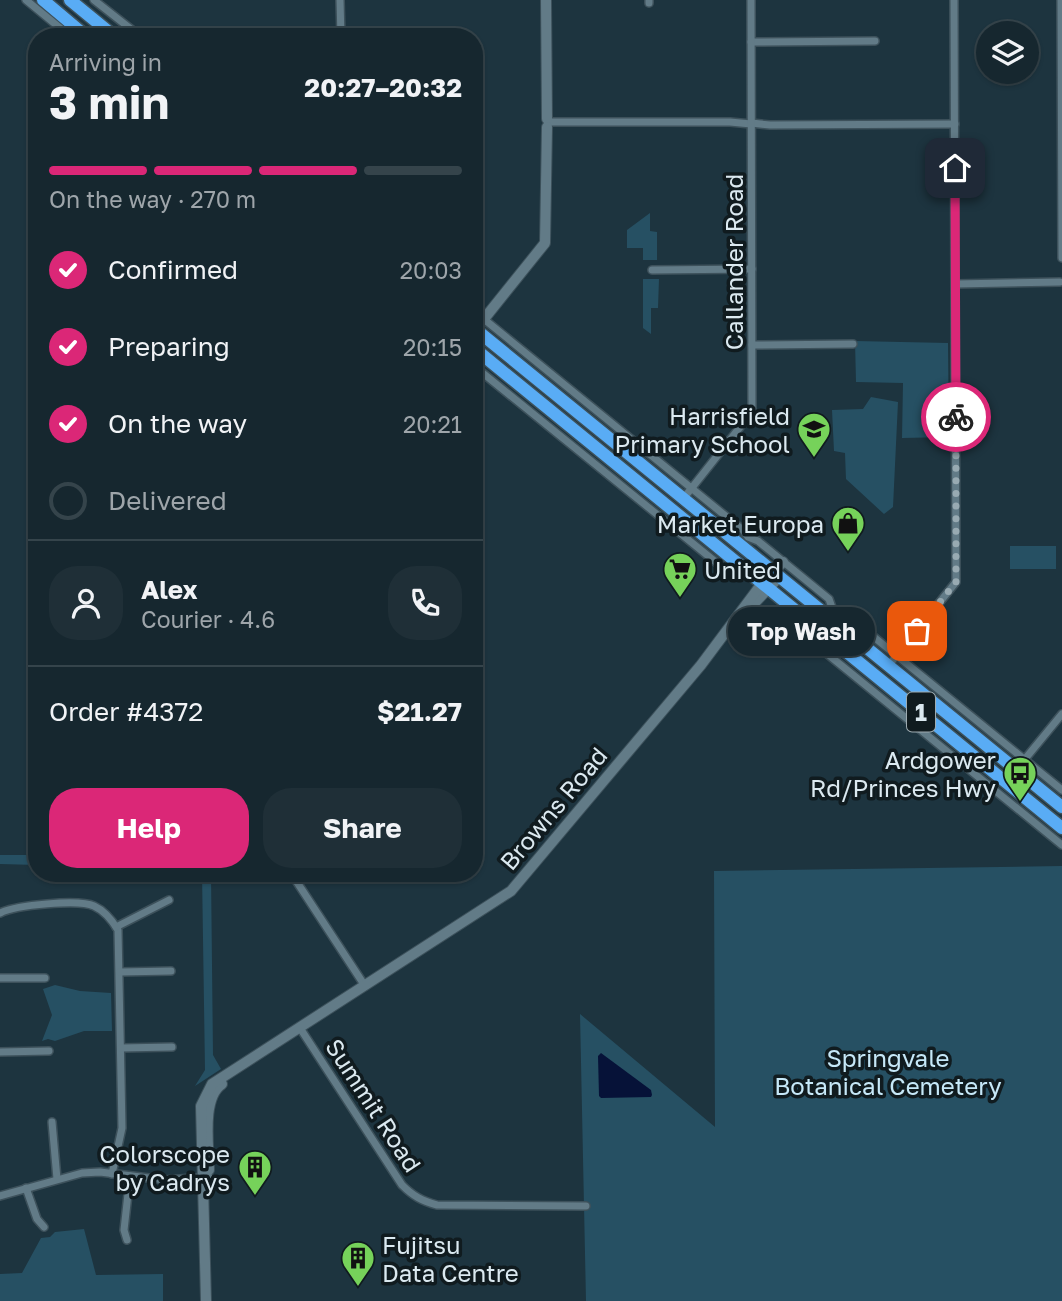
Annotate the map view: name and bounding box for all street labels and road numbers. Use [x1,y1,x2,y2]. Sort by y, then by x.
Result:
street label: Callander Road [719,174,748,350]
road number: 1 [907,692,935,732]
street label: Browns Road [493,741,613,875]
street label: Summit Road [320,1033,428,1177]

